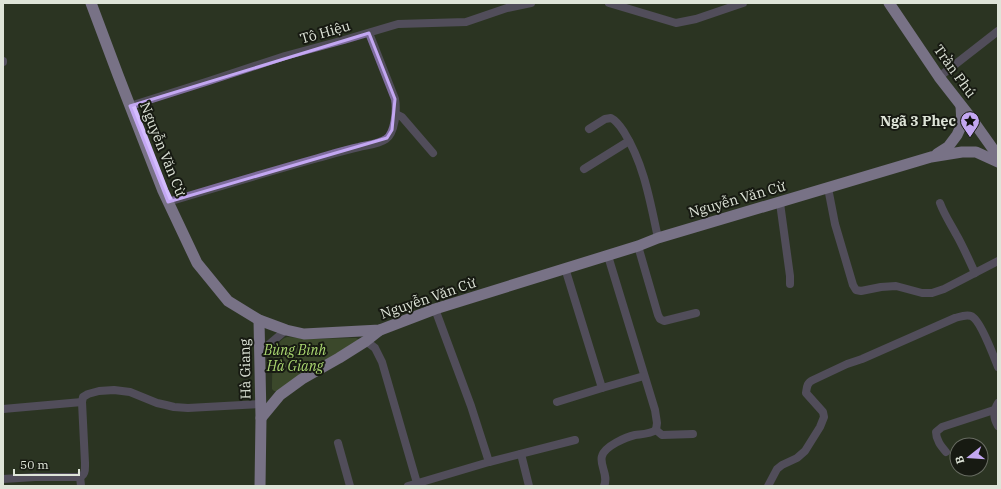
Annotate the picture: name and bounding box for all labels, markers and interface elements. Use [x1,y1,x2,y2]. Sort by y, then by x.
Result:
street label: Tô Hiệu [298,16,352,48]
street label: Trần Phú [930,41,980,101]
street label: Nguyễn Văn Cừ [136,99,190,199]
place icon: Ngã 3 Phẹc [959,110,981,138]
place label: Ngã 3 Phẹc [880,112,957,130]
street label: Nguyễn Văn Cừ [686,176,788,221]
street label: Nguyễn Văn Cừ [378,273,479,323]
street label: Hà Giang [235,338,255,399]
park label: Bùng Binh Hà Giang [263,341,327,375]
north arrow [949,437,989,477]
scale bar [14,451,79,477]
text: B [952,454,967,466]
text: 50 m [20,457,49,472]

